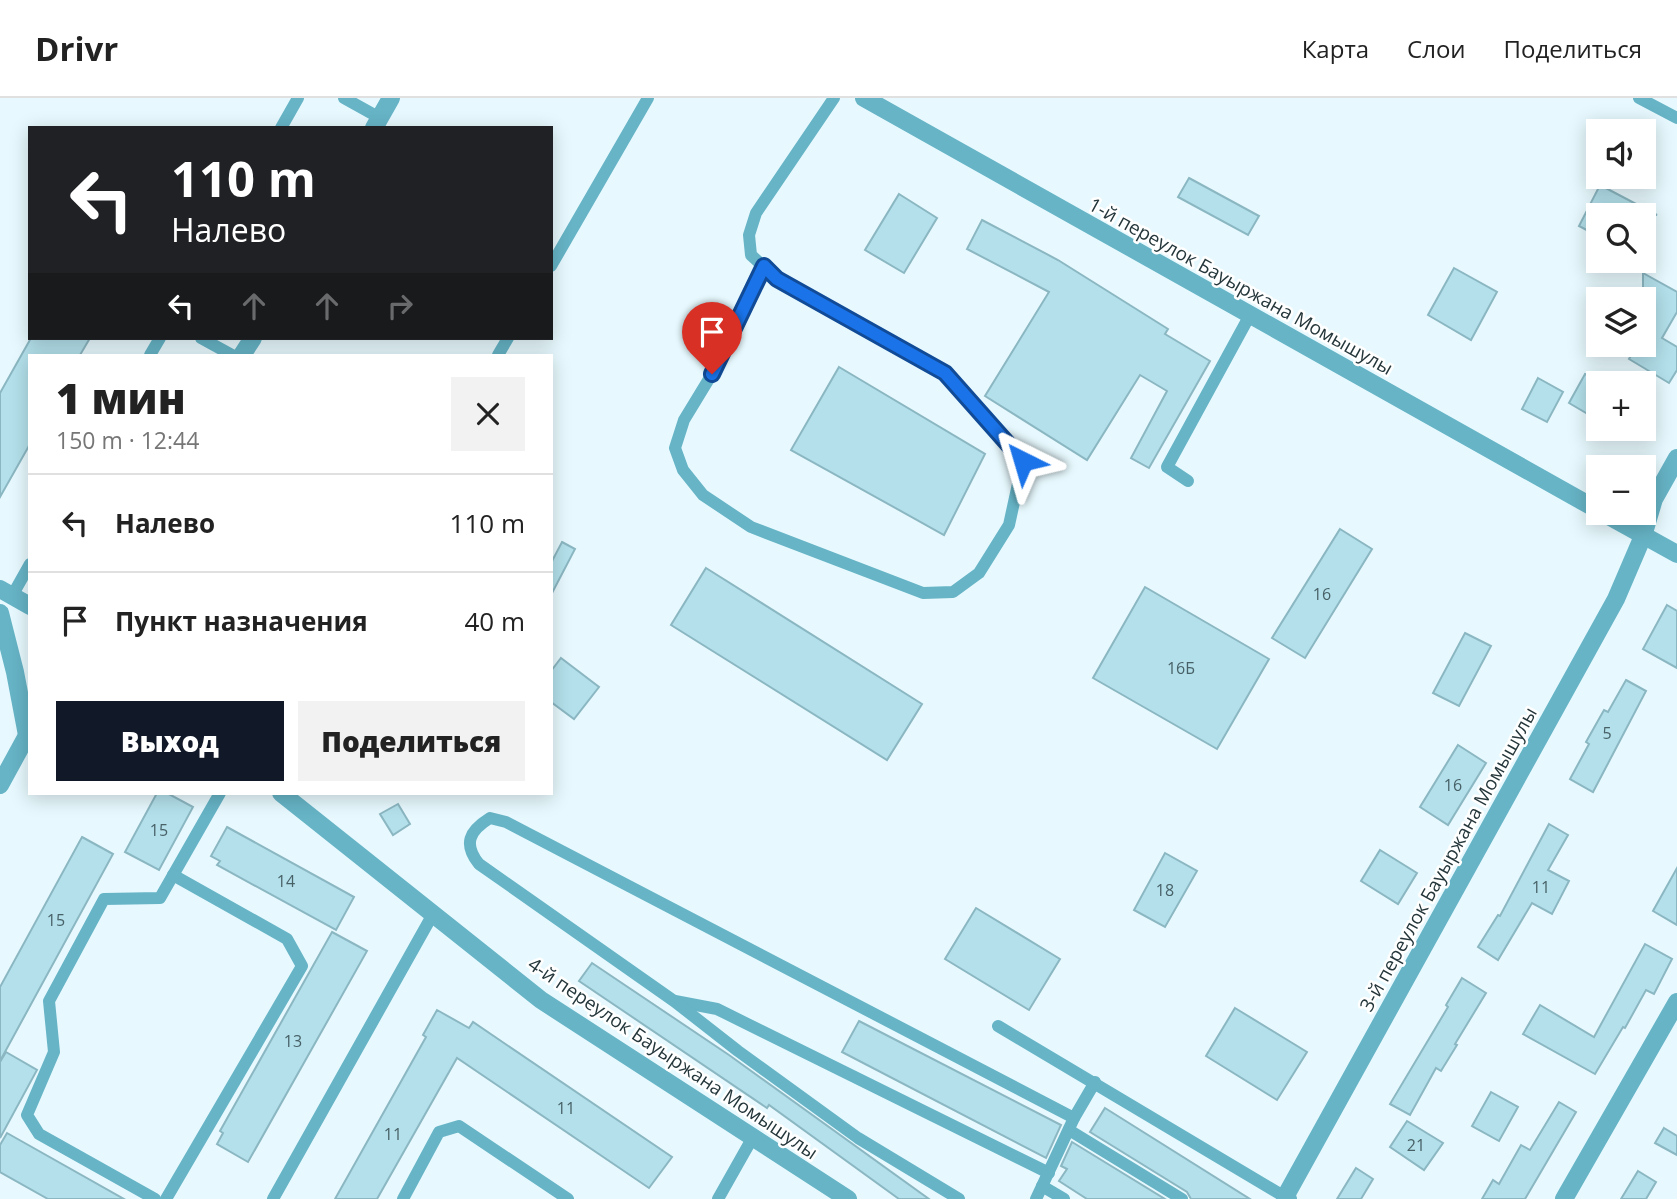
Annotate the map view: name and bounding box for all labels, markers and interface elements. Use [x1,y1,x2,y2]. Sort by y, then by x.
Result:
text: Drivr [35,26,118,71]
text: Карта [1302,32,1369,65]
text: Слои [1407,32,1466,65]
text: Поделиться [1504,32,1642,65]
map controls [1586,119,1656,525]
button: sound [1586,119,1656,189]
text: 110 m [171,145,316,211]
icon: left [56,154,147,245]
street label: 1-й переулок Бауыржана Момышулы [1084,191,1398,381]
button: search [1586,203,1656,273]
text: Налево [171,208,286,251]
icon: left [162,287,200,325]
icon: ahead [235,287,273,325]
icon: ahead [308,287,346,325]
icon: right [381,287,419,325]
button: layers [1586,287,1656,357]
pin [682,302,742,374]
icon: arrive [693,313,731,351]
text: 1 мин [56,369,186,426]
button: + [1586,371,1656,441]
button: close [451,377,525,451]
text: 150 m · 12:44 [56,424,199,456]
position arrow [986,424,1060,498]
button: − [1586,455,1656,525]
icon: left [56,504,94,542]
text: Налево [115,505,215,541]
text: 110 m [450,505,525,541]
house number: 16 [1313,583,1331,605]
icon: arrive [56,602,94,640]
text: Пункт назначения [115,603,368,639]
text: 40 m [464,603,525,639]
house number: 16Б [1167,657,1195,679]
button: Выход [56,701,284,781]
button: Поделиться [298,701,525,781]
street label: 3-й переулок Бауыржана Момышулы [1353,702,1543,1016]
house number: 5 [1602,722,1612,744]
house number: 16 [1444,774,1462,796]
house number: 15 [150,819,168,841]
house number: 14 [277,870,295,892]
house number: 11 [1532,876,1550,898]
house number: 18 [1156,879,1174,901]
house number: 15 [47,909,65,931]
street label: 4-й переулок Бауыржана Момышулы [523,951,823,1165]
house number: 13 [284,1030,302,1052]
house number: 11 [557,1097,575,1119]
house number: 11 [384,1123,402,1145]
house number: 21 [1407,1134,1425,1156]

